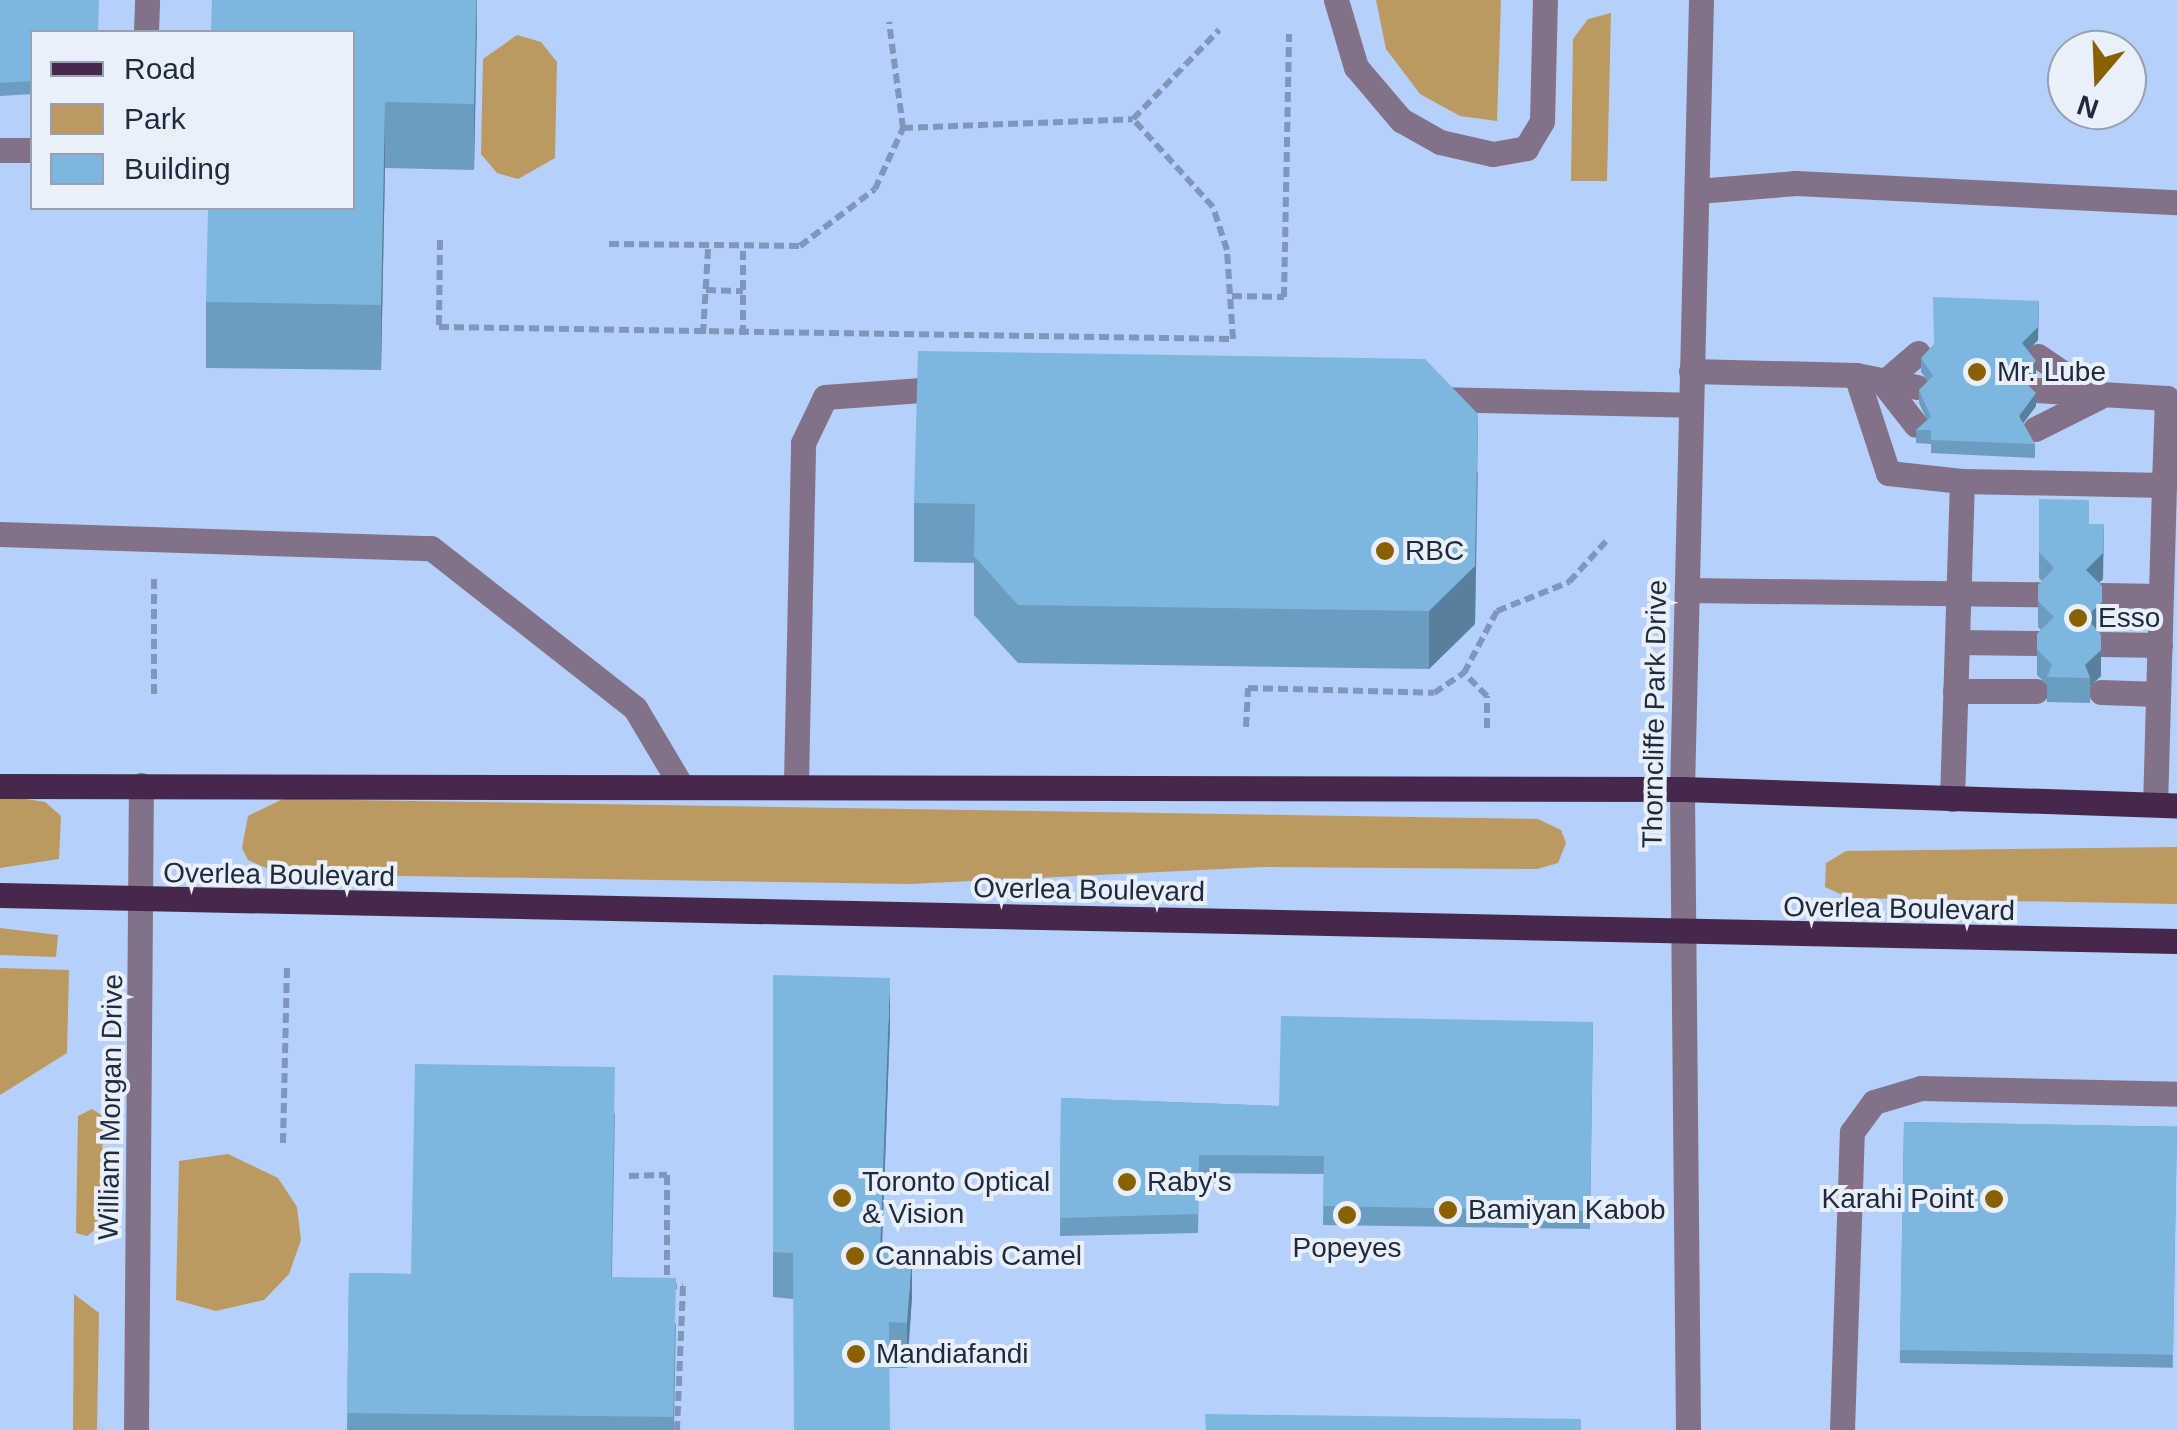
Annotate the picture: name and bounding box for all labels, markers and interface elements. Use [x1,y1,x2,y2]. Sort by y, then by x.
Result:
legend [30,30,355,210]
north arrow [2047,30,2147,130]
text: Road [124,52,196,85]
text: N [2073,89,2102,125]
text: Park [124,102,186,135]
text: Building [124,152,231,185]
place label: Mr. Lube [1997,355,2106,389]
marker: Mr. Lube [1966,361,1988,383]
place label: RBC [1405,534,1464,568]
marker: RBC [1374,540,1396,562]
street label: Thorncliffe Park Drive [1636,579,1674,849]
place label: Esso [2098,601,2160,635]
marker: Esso [2067,607,2089,629]
street label: Overlea Boulevard [163,856,395,894]
street label: Overlea Boulevard [973,871,1205,909]
street label: Overlea Boulevard [1783,890,2015,928]
street label: William Morgan Drive [92,974,130,1240]
place label: Toronto Optical & Vision [862,1165,1050,1231]
place label: Raby's [1147,1165,1232,1199]
marker: Raby's [1116,1171,1138,1193]
place label: Karahi Point [1821,1182,1974,1216]
marker: Toronto Optical & Vision [831,1187,853,1209]
marker: Karahi Point [1983,1188,2005,1210]
place label: Bamiyan Kabob [1468,1193,1666,1227]
marker: Bamiyan Kabob [1437,1199,1459,1221]
marker: Popeyes [1336,1204,1358,1226]
place label: Popeyes [1293,1231,1401,1265]
place label: Cannabis Camel [875,1239,1082,1273]
marker: Cannabis Camel [844,1245,866,1267]
place label: Mandiafandi [876,1337,1029,1371]
marker: Mandiafandi [845,1343,867,1365]

